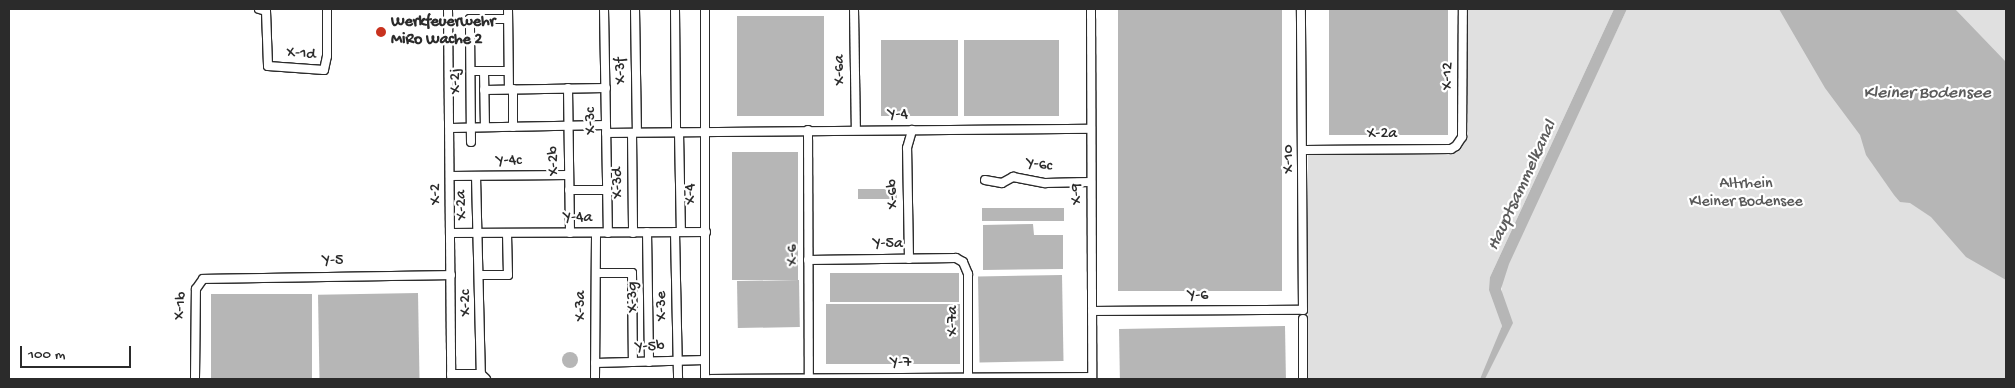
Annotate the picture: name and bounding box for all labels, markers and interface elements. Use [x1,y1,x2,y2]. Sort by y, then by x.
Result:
place label: Werkfeuerwehr MiRo Wache 2 [391,13,495,51]
marker: Werkfeuerwehr MiRo Wache 2 [375,26,387,38]
street label: X-1d [286,44,316,66]
street label: X-6a [831,55,851,85]
street label: X-3f [612,57,632,85]
street label: X-12 [1439,62,1459,90]
street label: X-2j [447,68,467,94]
water label: Kleiner Bodensee [1863,83,1991,105]
street label: Y-4 [888,106,908,126]
street label: X-3c [582,107,602,135]
water label: Hauptsammelkanal [1483,118,1563,254]
street label: X-2a [1367,125,1397,145]
street label: X-10 [1280,144,1300,174]
street label: X-2b [545,146,565,176]
street label: Y-4c [496,152,522,172]
street label: Y-6c [1025,155,1053,177]
street label: X-3d [609,167,629,199]
park label: Altrhein Kleiner Bodensee [1689,175,1803,213]
street label: X-6b [884,179,904,209]
street label: X-2 [427,183,447,205]
street label: X-4 [682,183,702,205]
street label: X-9 [1068,183,1088,205]
street label: X-2a [453,190,473,220]
street label: Y-4a [564,209,592,229]
street label: Y-5a [873,235,903,255]
street label: X-6 [784,244,804,266]
street label: Y-5 [323,252,343,272]
street label: X-3g [624,281,644,313]
street label: Y-6 [1188,287,1208,307]
street label: X-2c [457,289,477,317]
street label: X-1b [171,291,193,321]
street label: X-3a [572,291,592,321]
street label: X-3e [653,291,673,321]
street label: X-7a [944,306,964,336]
scale bar [22,336,134,368]
street label: Y-5b [635,338,665,358]
text: 100 m [28,346,65,364]
street label: Y-7 [891,354,911,374]

